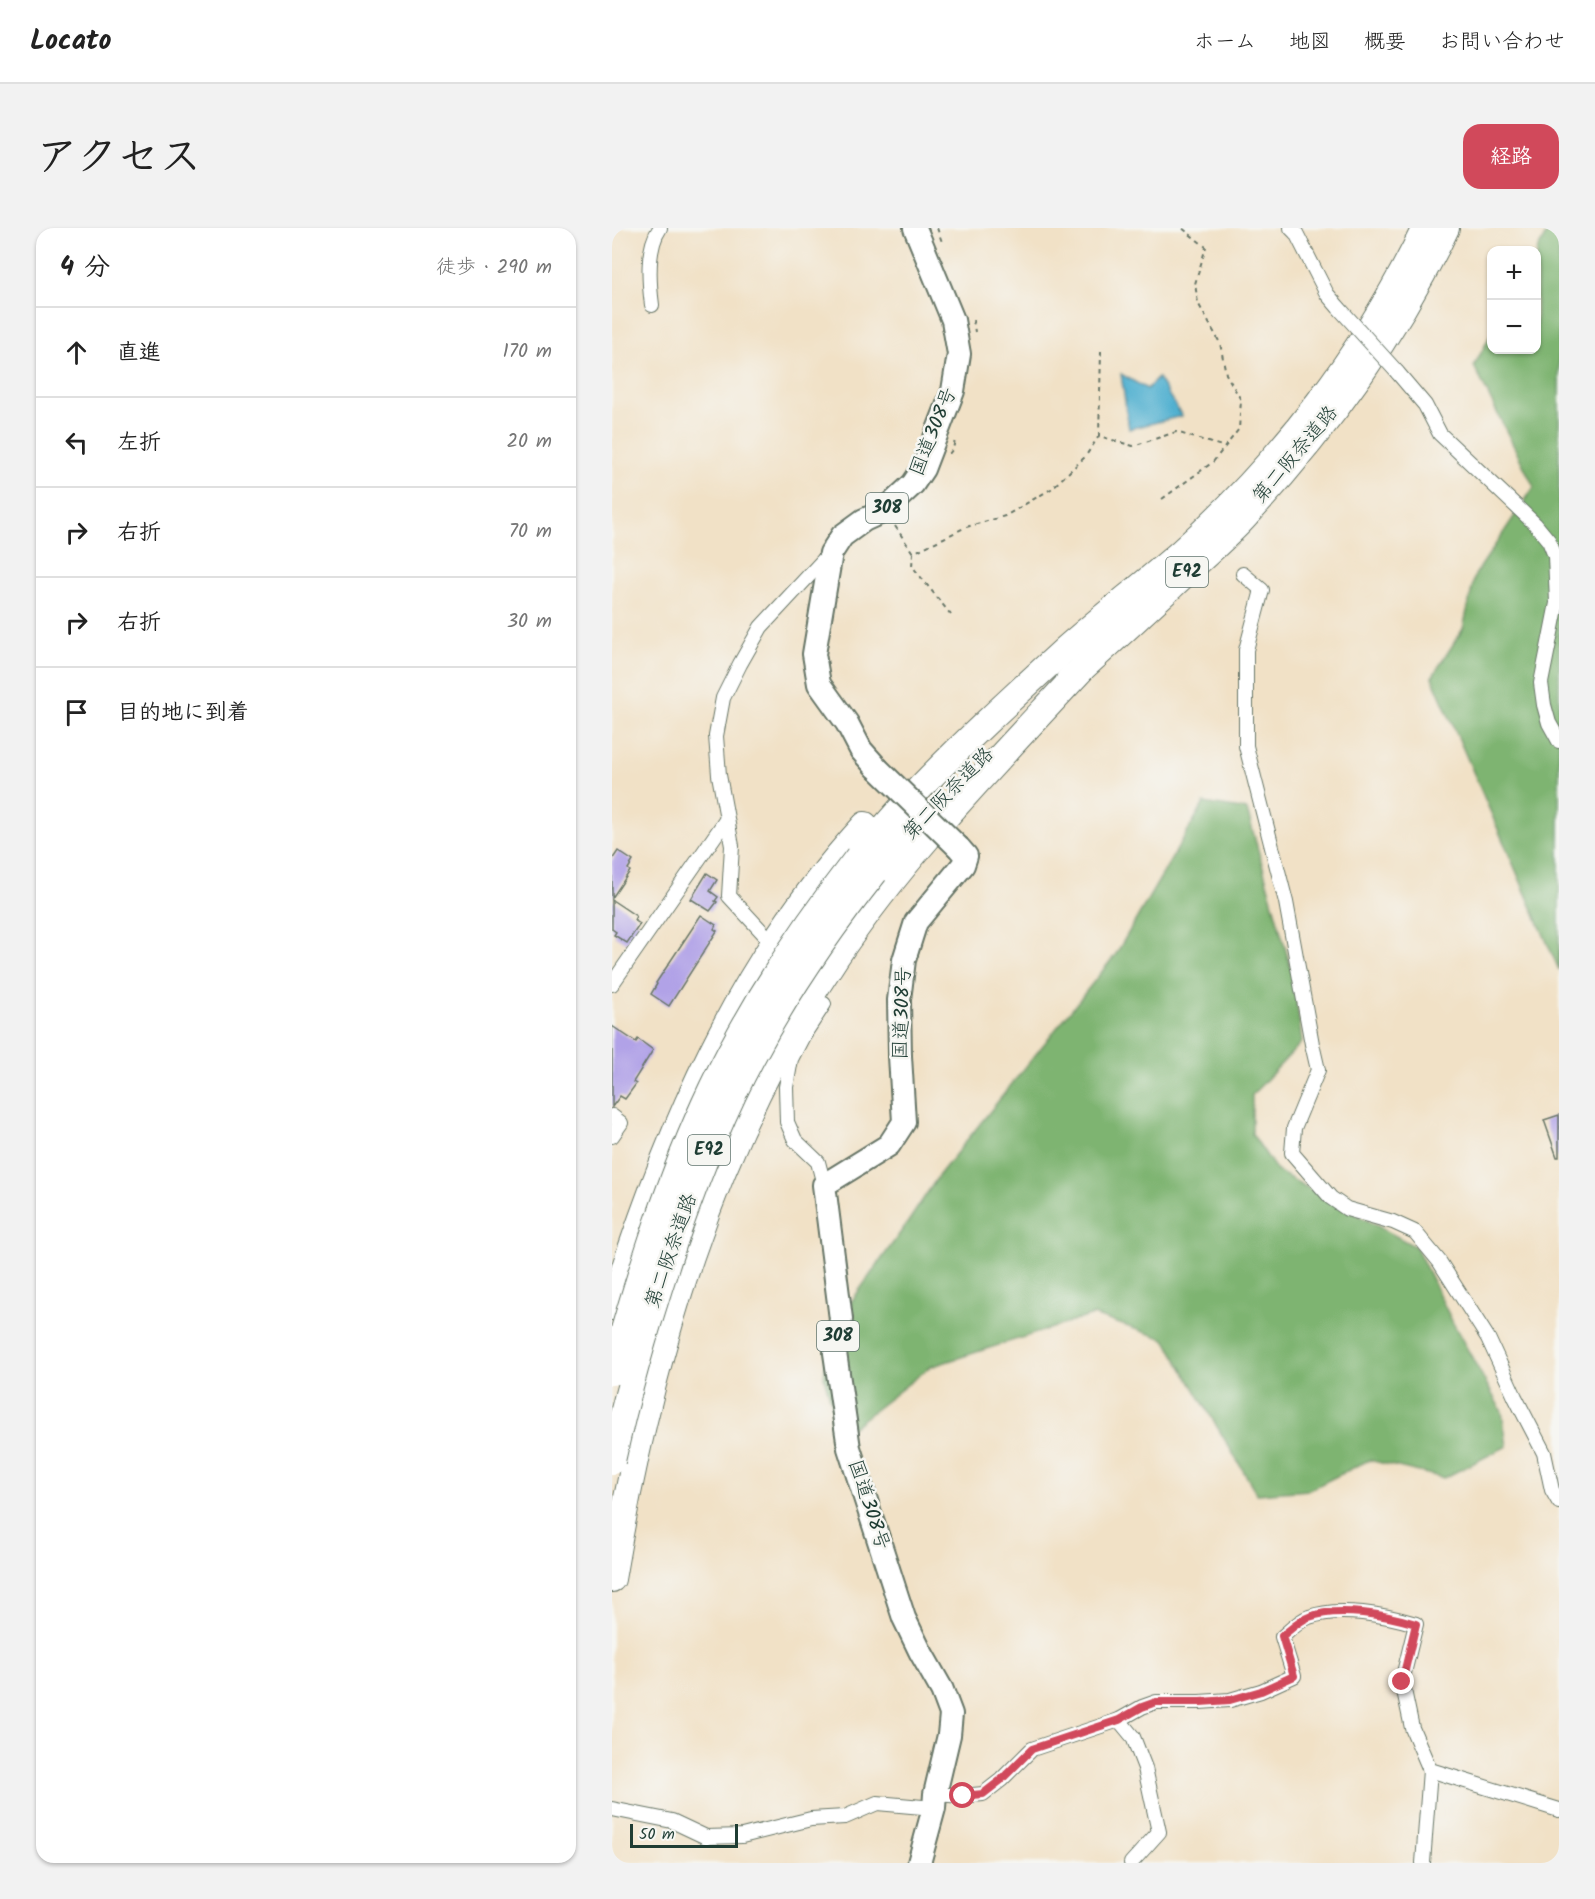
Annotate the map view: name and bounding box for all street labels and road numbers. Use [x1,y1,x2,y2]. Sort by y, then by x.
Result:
street label: 国道308号 [902,383,966,481]
street label: 第二阪奈道路 [1245,399,1347,511]
road number: 308 [866,493,908,523]
road number: E92 [1166,557,1208,587]
street label: 第二阪奈道路 [896,740,1002,848]
street label: 国道308号 [885,966,921,1060]
road number: E92 [688,1135,730,1165]
street label: 第二阪奈道路 [637,1189,707,1313]
road number: 308 [817,1321,859,1351]
street label: 国道308号 [838,1456,898,1554]

